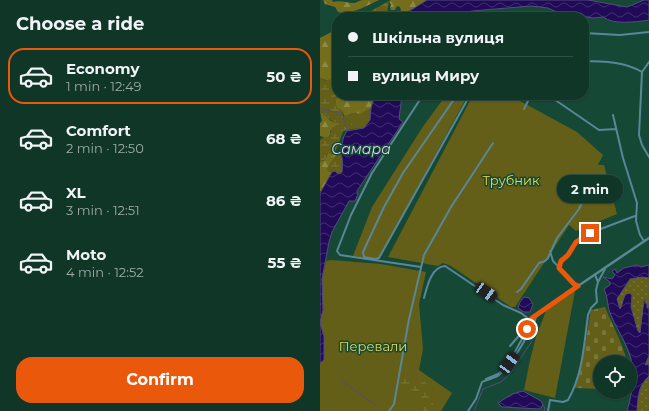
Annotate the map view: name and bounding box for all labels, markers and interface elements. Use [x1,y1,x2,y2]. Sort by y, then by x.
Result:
text: Choose a ride [16,13,144,35]
text: Шкільна вулиця [372,28,504,47]
icon: car [18,58,54,94]
text: Economy [66,59,139,78]
text: вулиця Миру [372,66,479,85]
text: 50 ₴ [266,67,302,86]
text: 1 min · 12:49 [66,78,142,94]
icon: car [18,120,54,156]
text: Comfort [66,121,131,140]
text: 68 ₴ [266,129,302,148]
text: 2 min · 12:50 [66,140,144,156]
water label: Самара [331,140,391,158]
park label: Трубник [482,172,540,188]
callout: 2 min [557,175,623,203]
text: 2 min [571,181,609,197]
icon: car [18,182,54,218]
text: XL [66,183,85,202]
text: 86 ₴ [266,191,302,210]
text: 3 min · 12:51 [66,202,140,218]
route end [581,224,599,242]
icon: car [18,244,54,280]
text: Moto [66,245,106,264]
text: 55 ₴ [268,253,302,272]
text: 4 min · 12:52 [66,264,144,280]
car [473,280,499,304]
route start [518,320,536,338]
park label: Перевали [339,338,407,354]
car [497,350,521,376]
map controls [593,355,637,399]
button: locate [593,355,637,399]
button: Confirm [16,357,304,403]

